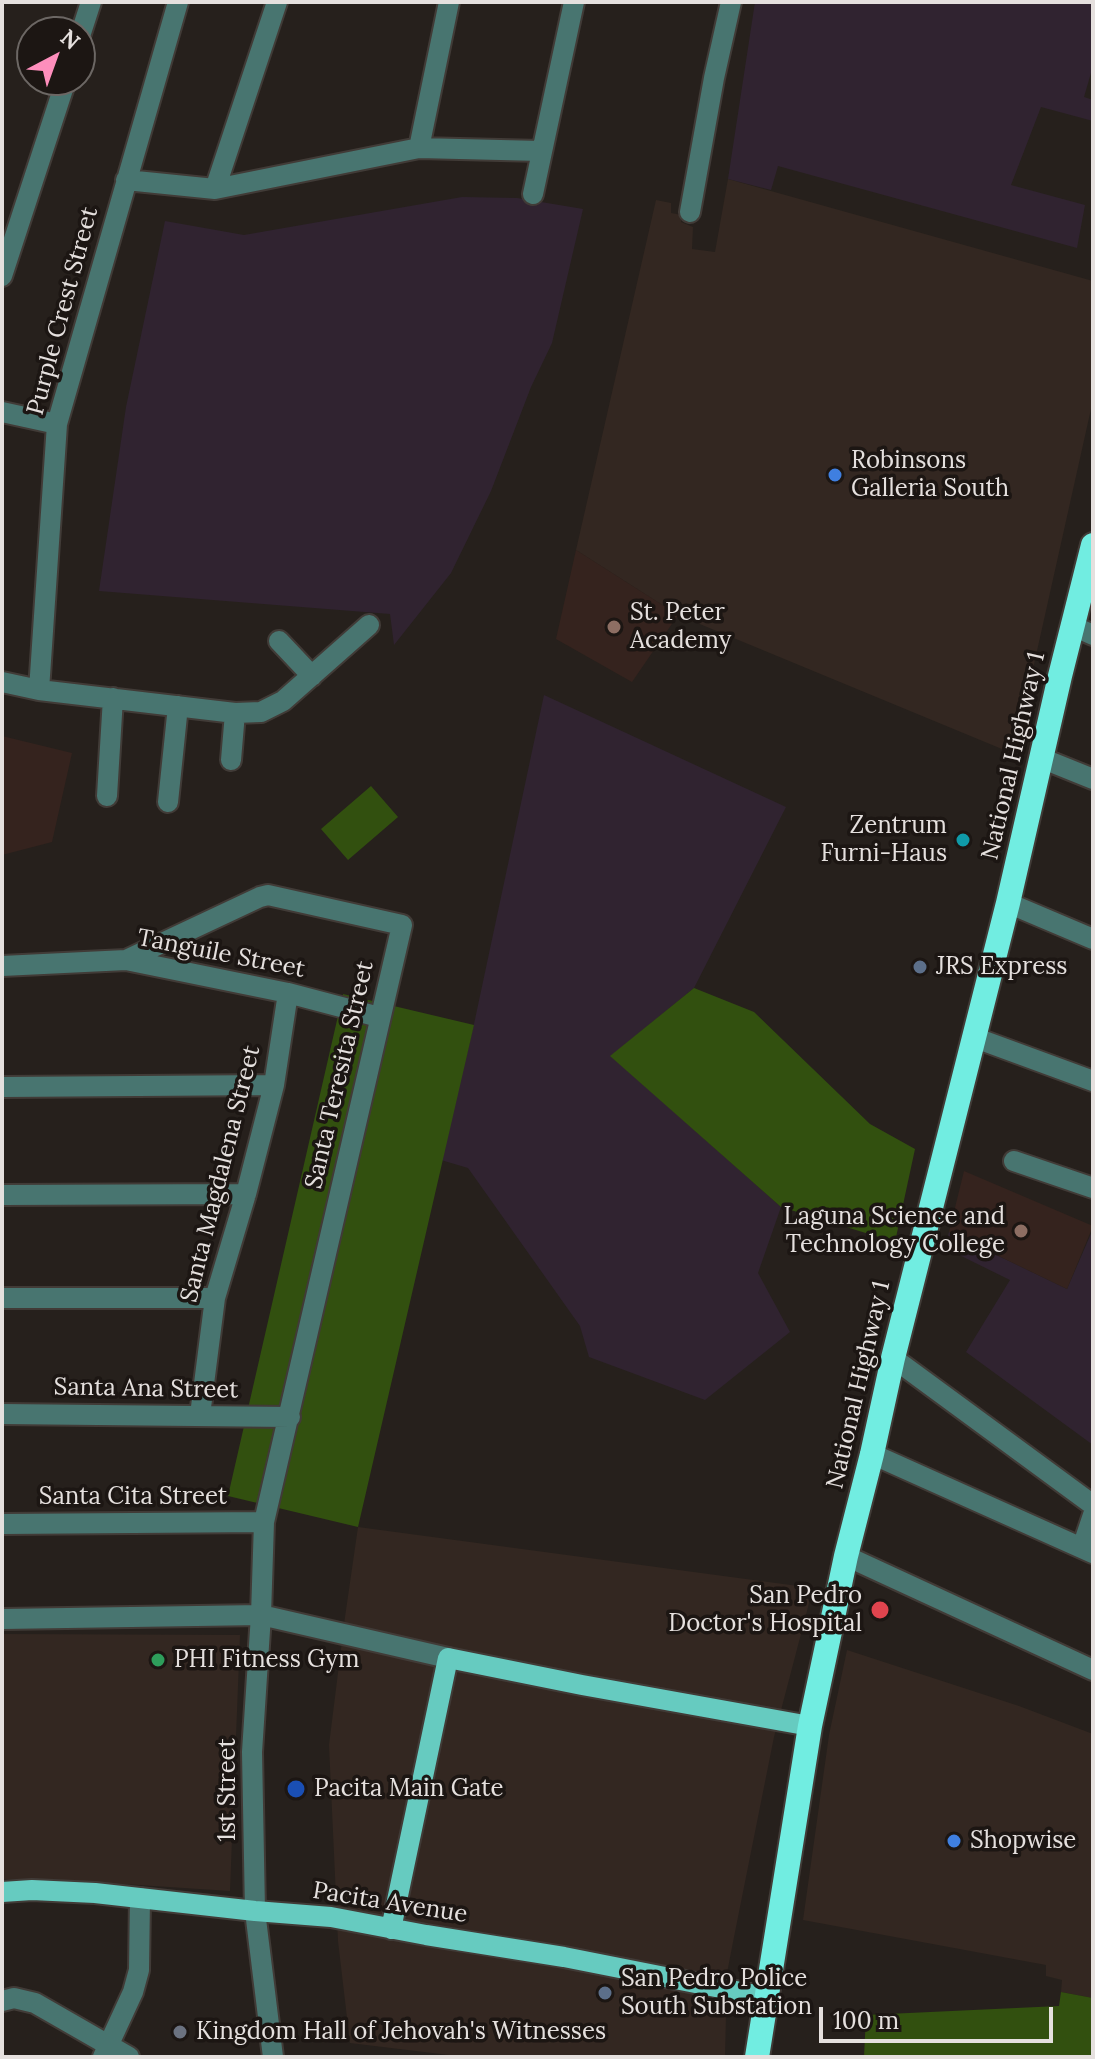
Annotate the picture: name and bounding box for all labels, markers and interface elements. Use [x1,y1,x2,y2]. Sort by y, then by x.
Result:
north arrow [16,16,96,96]
text: N [55,23,86,56]
street label: Purple Crest Street [21,204,105,418]
place label: Robinsons Galleria South [851,447,1009,503]
marker: Robinsons Galleria South [826,466,844,484]
place label: St. Peter Academy [630,599,731,655]
marker: St. Peter Academy [605,618,623,636]
street label: National Highway 1 [976,649,1052,863]
place label: Zentrum Furni-Haus [820,812,947,868]
marker: Zentrum Furni-Haus [954,831,972,849]
street label: Tanguile Street [135,924,307,984]
place label: JRS Express [936,953,1067,981]
street label: Santa Teresita Street [300,958,380,1192]
marker: JRS Express [911,958,929,976]
street label: Santa Magdalena Street [175,1043,267,1305]
place label: Laguna Science and Technology College [783,1203,1005,1259]
marker: Laguna Science and Technology College [1012,1222,1030,1240]
street label: National Highway 1 [821,1278,897,1492]
street label: Santa Ana Street [53,1373,239,1405]
street label: Santa Cita Street [39,1483,227,1511]
place label: San Pedro Doctor's Hospital [668,1582,862,1638]
marker: San Pedro Doctor's Hospital [869,1599,891,1621]
place label: PHI Fitness Gym [174,1646,359,1674]
marker: PHI Fitness Gym [149,1651,167,1669]
street label: 1st Street [214,1738,242,1842]
place label: Pacita Main Gate [314,1775,503,1803]
marker: Pacita Main Gate [285,1778,307,1800]
place label: Shopwise [970,1827,1076,1855]
marker: Shopwise [945,1832,963,1850]
street label: Pacita Avenue [311,1877,469,1929]
place label: San Pedro Police South Substation [621,1965,812,2021]
marker: San Pedro Police South Substation [596,1984,614,2002]
scale bar [823,1991,1057,2041]
text: 100 m [833,2005,899,2036]
place label: Kingdom Hall of Jehovah's Witnesses [196,2018,606,2046]
marker: Kingdom Hall of Jehovah's Witnesses [171,2023,189,2041]

